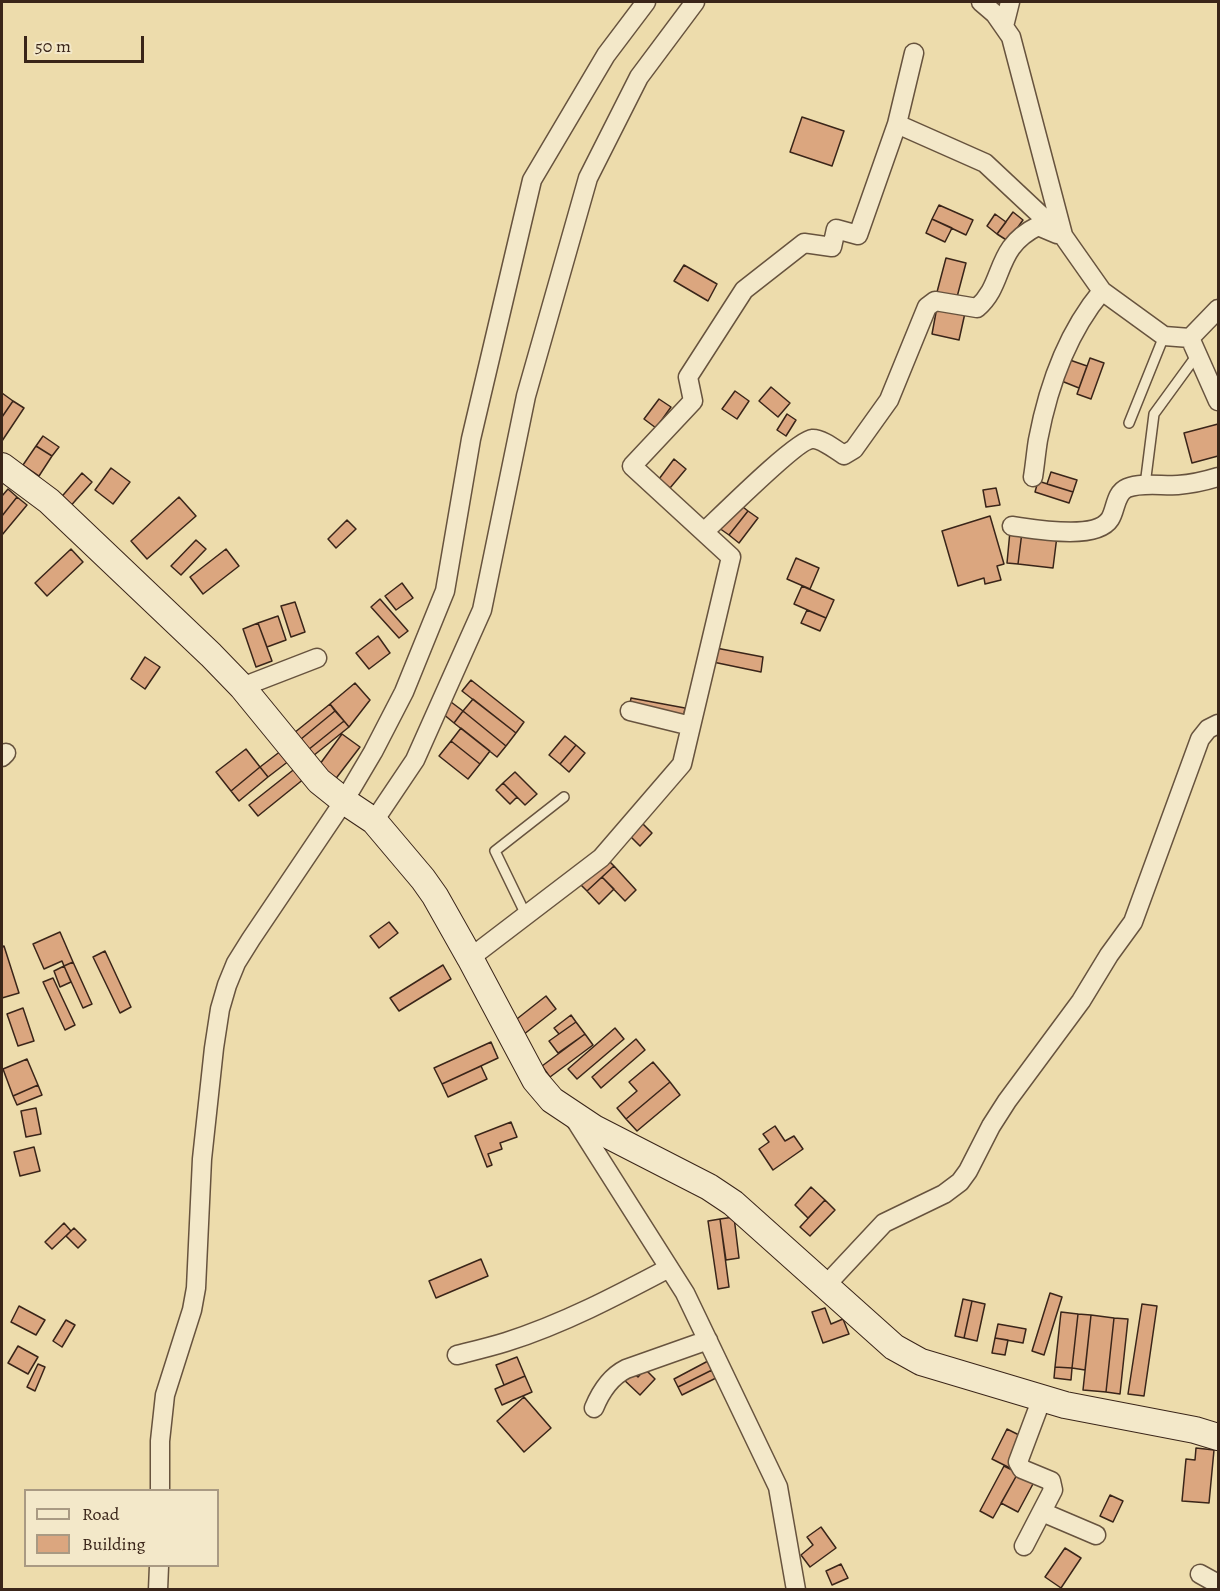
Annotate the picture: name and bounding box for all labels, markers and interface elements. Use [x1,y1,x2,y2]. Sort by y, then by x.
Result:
scale bar [27,24,147,62]
text: 50 m [35,34,71,58]
legend [24,1489,219,1567]
text: Road [82,1502,119,1526]
text: Building [82,1532,146,1556]

